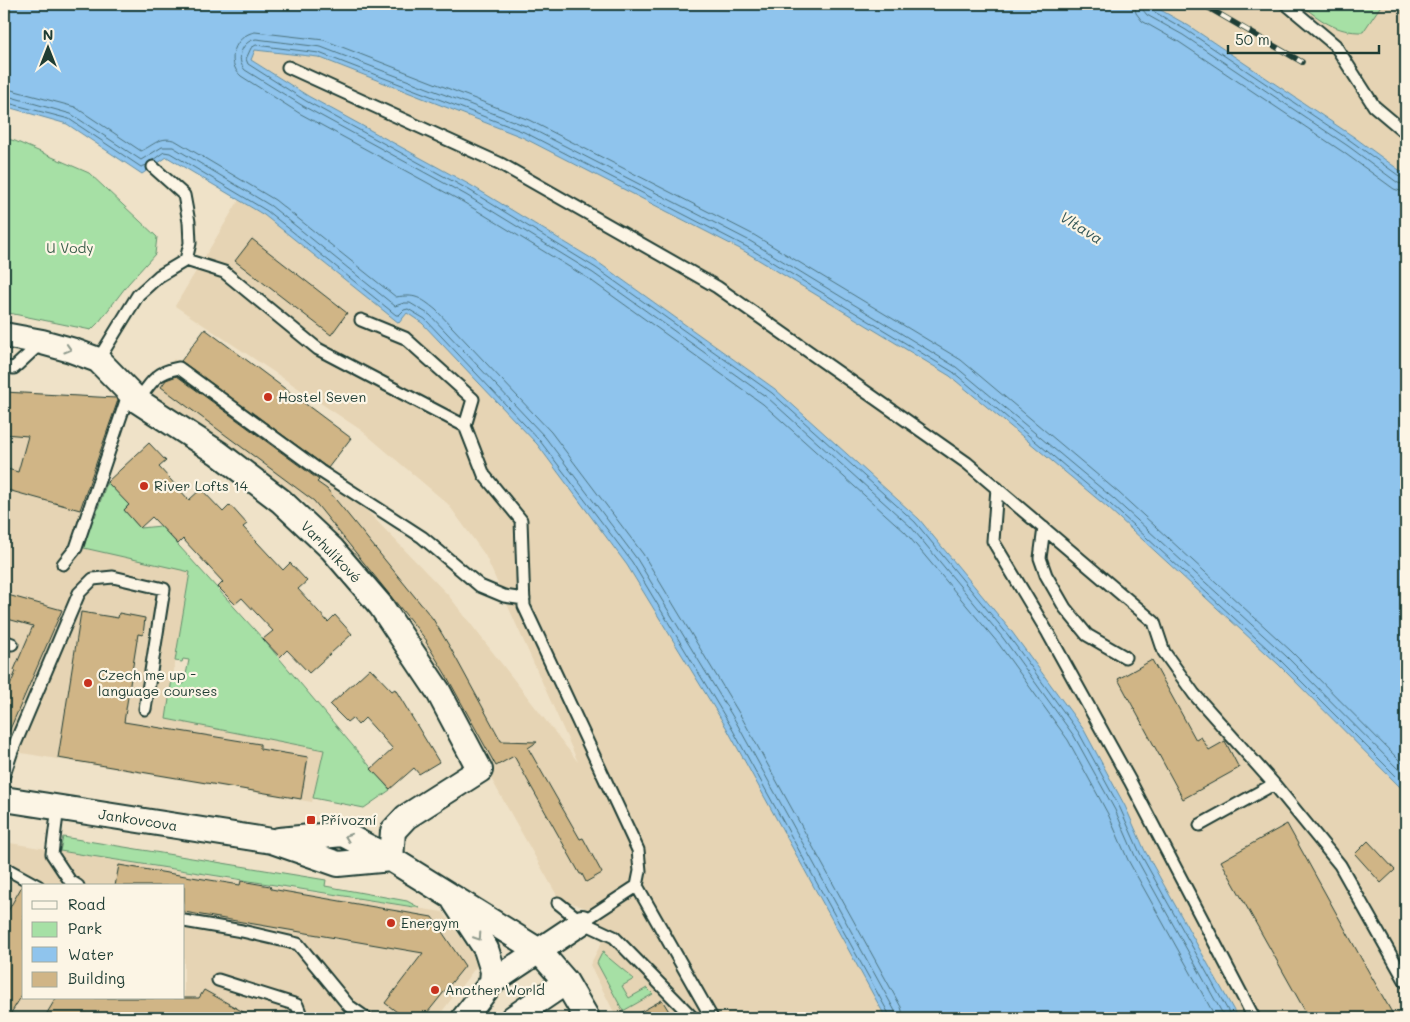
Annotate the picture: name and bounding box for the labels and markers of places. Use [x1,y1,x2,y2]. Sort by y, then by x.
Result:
place label: Hostel Seven [278,387,366,406]
marker: Hostel Seven [262,391,274,403]
place label: River Lofts 14 [154,476,249,495]
marker: River Lofts 14 [138,480,150,492]
place label: Czech me up - language courses [98,665,217,700]
marker: Czech me up - language courses [82,677,94,689]
place label: Přívozní [321,810,377,829]
marker: Přívozní [305,814,317,826]
place label: Energym [401,913,459,932]
marker: Energym [385,917,397,929]
place label: Another World [445,980,545,999]
marker: Another World [429,984,441,996]

